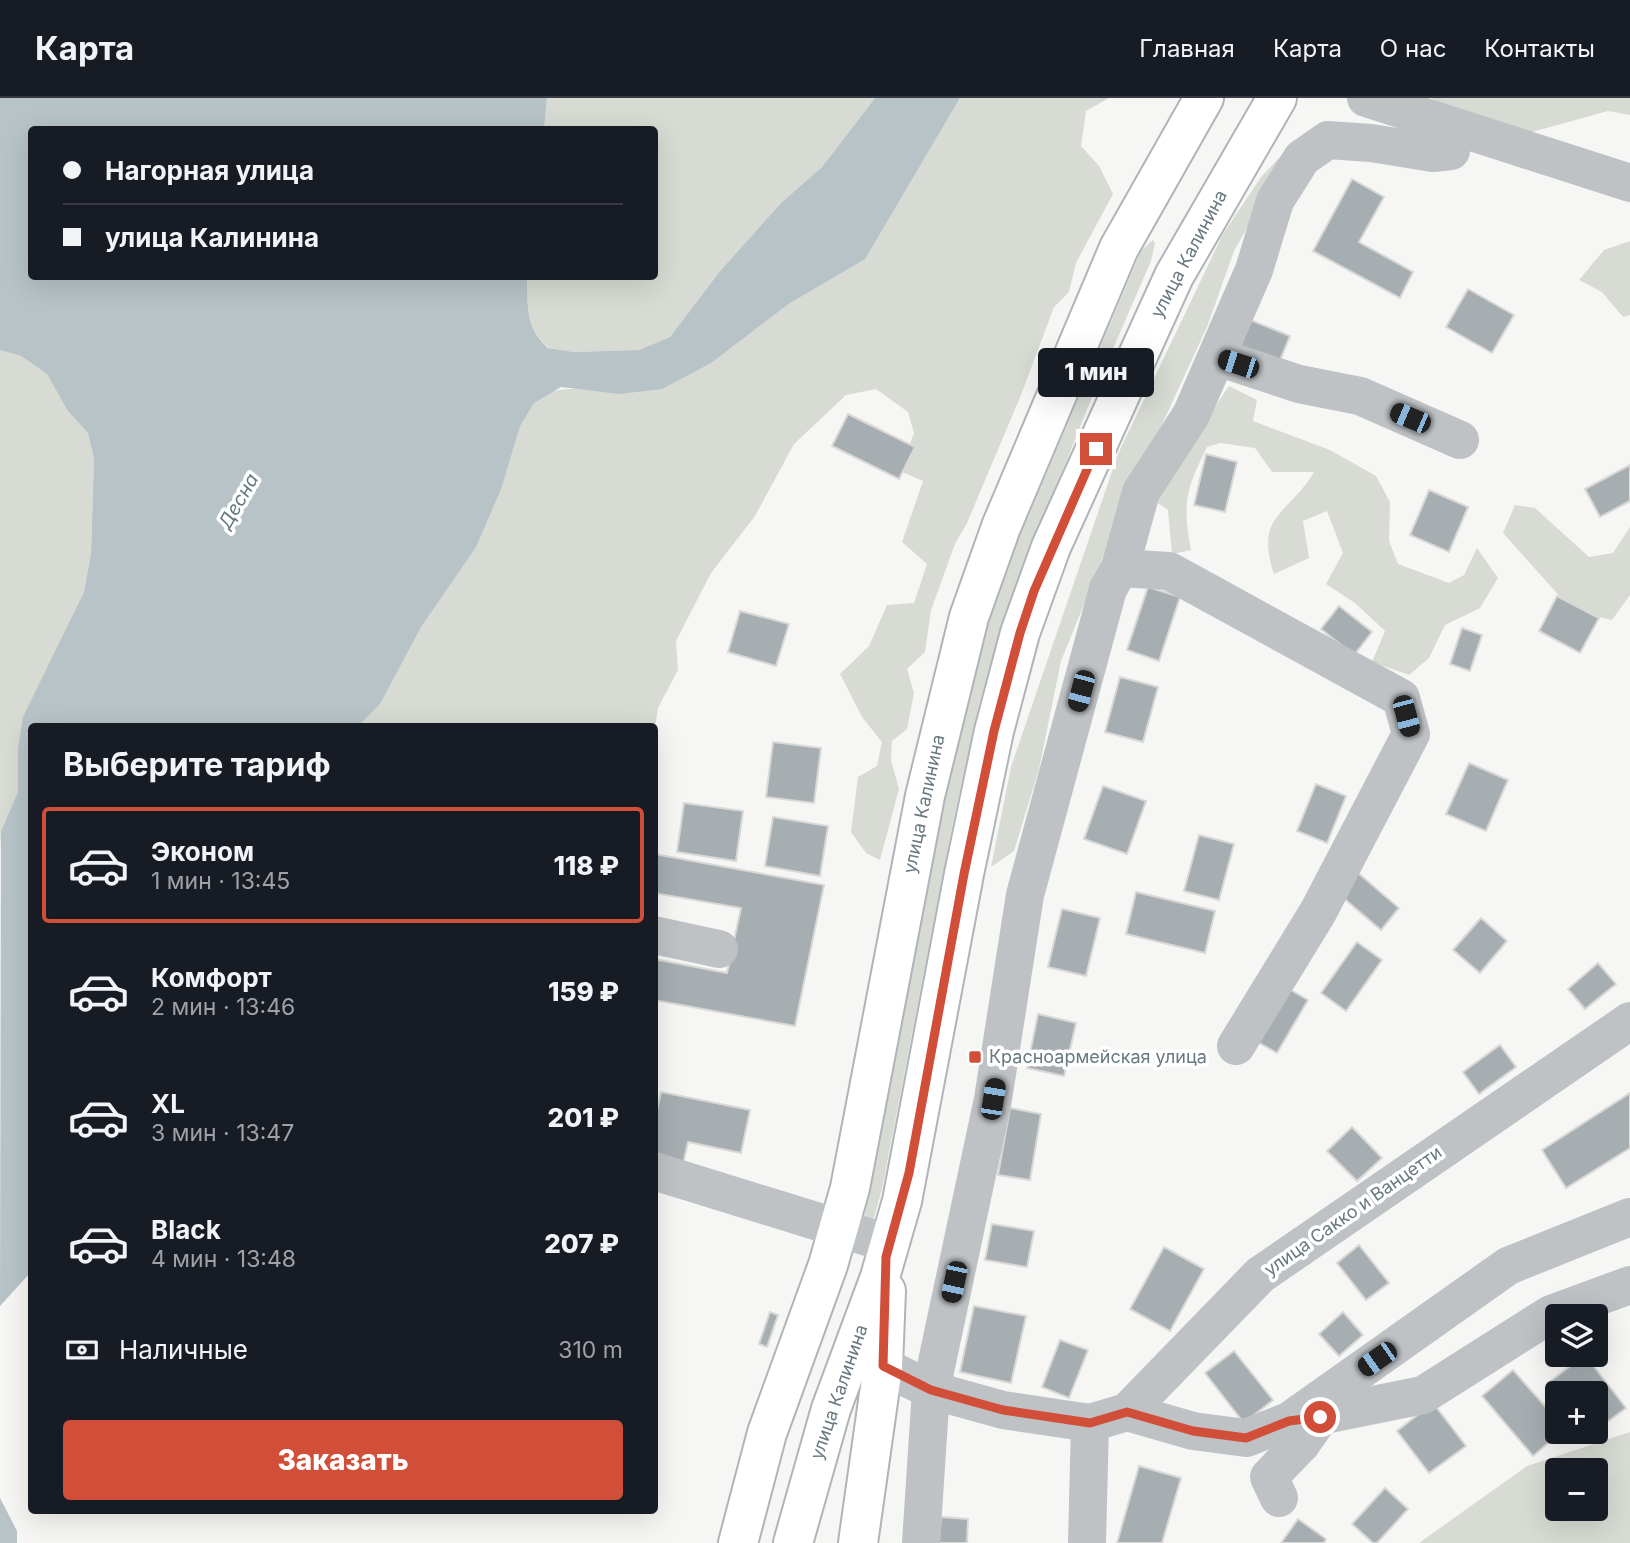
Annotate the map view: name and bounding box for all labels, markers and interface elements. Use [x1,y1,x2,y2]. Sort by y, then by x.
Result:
text: Карта [35,28,134,68]
text: Главная [1139,34,1235,63]
text: Карта [1273,34,1342,63]
text: О нас [1380,34,1446,63]
text: Контакты [1484,34,1595,63]
text: Нагорная улица [105,155,314,186]
street label: улица Калинина [1146,186,1231,321]
text: улица Калинина [105,222,319,253]
callout: 1 мин [1038,348,1154,396]
car [1215,348,1262,380]
text: 1 мин [1064,358,1128,386]
car [1387,400,1434,436]
route end [1080,433,1112,465]
water label: Десна [213,469,264,534]
car [1066,668,1097,714]
car [1391,693,1422,739]
street label: улица Калинина [899,733,948,875]
text: Выберите тариф [63,745,331,784]
icon: car [67,834,130,897]
text: Эконом [151,836,254,867]
text: 118 ₽ [553,850,619,881]
text: 1 мин · 13:45 [151,867,290,895]
icon: car [67,960,130,1023]
text: Комфорт [151,962,272,993]
text: 159 ₽ [548,976,619,1007]
text: 2 мин · 13:46 [151,993,295,1021]
place label: Красноармейская улица [989,1046,1207,1067]
marker: Красноармейская улица [967,1049,983,1065]
car [980,1077,1007,1121]
icon: car [67,1086,130,1149]
text: XL [151,1088,185,1119]
text: 201 ₽ [548,1102,619,1133]
text: 3 мин · 13:47 [151,1119,294,1147]
street label: улица Сакко и Ванцетти [1260,1141,1446,1280]
icon: car [67,1212,130,1275]
text: Black [151,1214,221,1245]
text: 207 ₽ [544,1228,619,1259]
text: 4 мин · 13:48 [151,1245,296,1273]
car [940,1259,969,1305]
map controls [1545,1304,1608,1521]
button: layers [1545,1304,1608,1367]
street label: улица Калинина [806,1322,871,1462]
icon: cash [63,1331,101,1369]
text: Наличные [119,1334,248,1365]
text: 310 m [558,1336,623,1364]
car [1354,1338,1401,1380]
button: + [1545,1381,1608,1444]
route start [1304,1401,1336,1433]
button: Заказать [63,1420,623,1500]
button: − [1545,1458,1608,1521]

